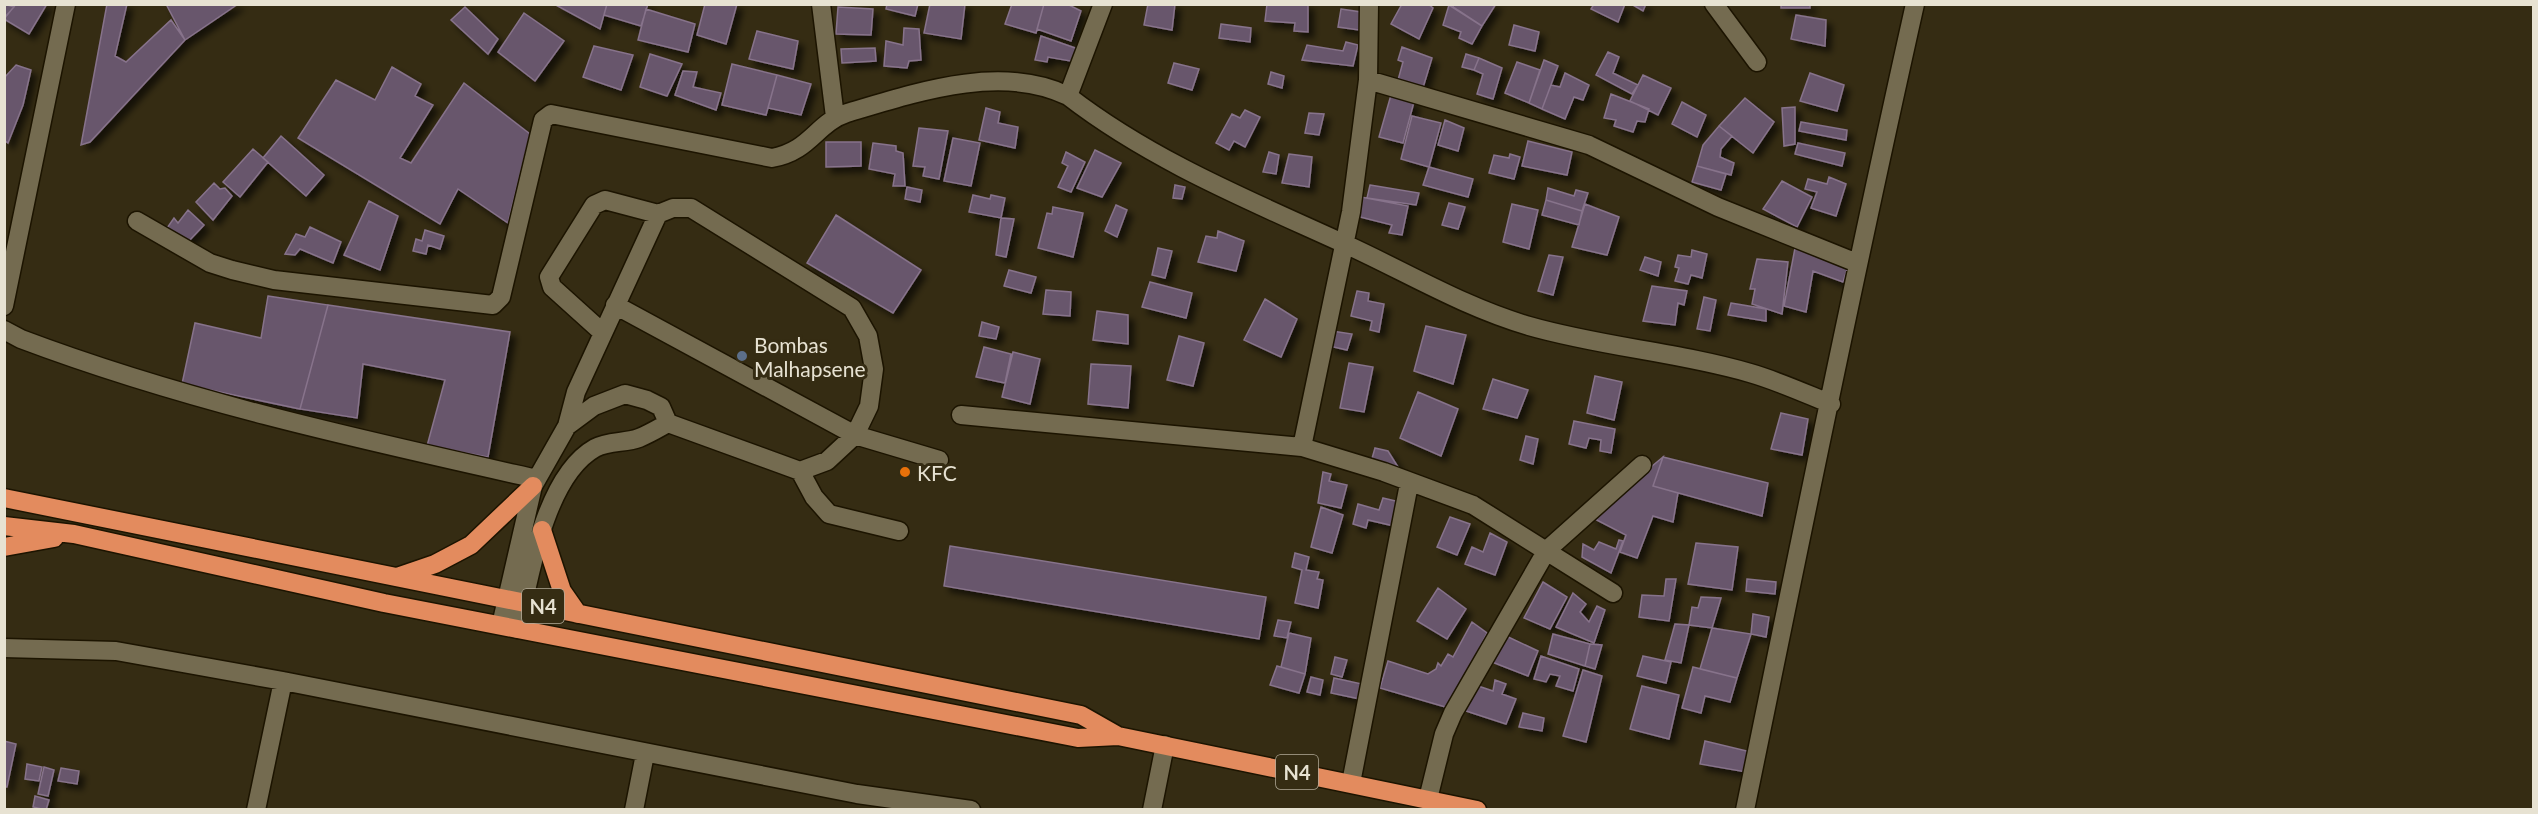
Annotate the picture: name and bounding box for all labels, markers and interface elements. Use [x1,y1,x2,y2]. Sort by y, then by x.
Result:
place label: Bombas Malhapsene [754,332,866,381]
marker: Bombas Malhapsene [735,349,749,363]
place label: KFC [917,460,957,485]
marker: KFC [898,465,912,479]
road number: N4 [522,589,564,623]
road number: N4 [1276,755,1318,789]

